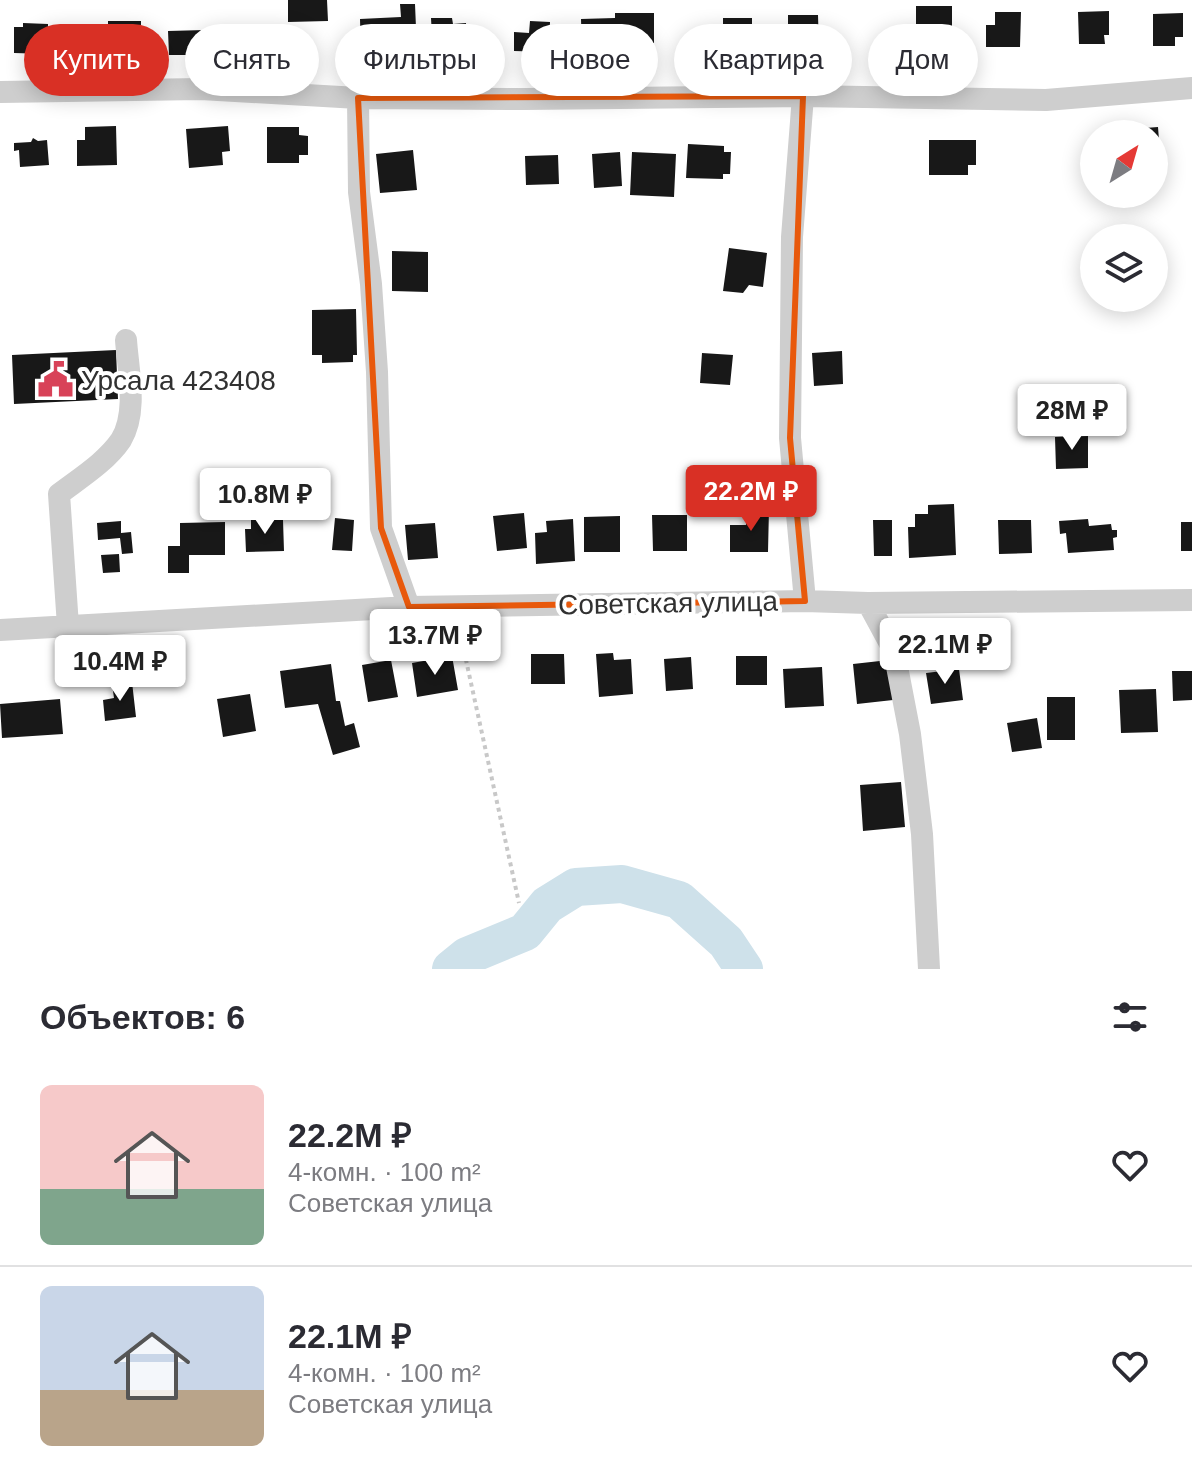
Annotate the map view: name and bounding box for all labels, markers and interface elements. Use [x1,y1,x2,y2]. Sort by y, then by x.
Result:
chip: Купить [24,24,169,96]
chip: Снять [185,24,319,96]
chip: Фильтры [335,24,505,96]
chip: Новое [521,24,658,96]
chip: Квартира [674,24,852,96]
chip: Дом [868,24,978,96]
north arrow [1080,120,1168,208]
map controls [1080,120,1168,312]
button: layers [1080,224,1168,312]
public building icon: Урсала 423408 [36,361,74,399]
place label: Урсала 423408 [81,365,276,396]
pin: 28M ₽ [1016,384,1128,452]
text: 28M ₽ [1036,395,1108,425]
pin: 22.2M ₽ [677,465,825,533]
pin: 10.8M ₽ [191,468,339,536]
text: 22.2M ₽ [704,476,798,506]
text: 10.8M ₽ [218,479,312,509]
street label: Советская улица [558,586,779,620]
pin: 13.7M ₽ [361,609,509,677]
pin: 22.1M ₽ [871,618,1019,686]
text: 13.7M ₽ [388,620,482,650]
text: 22.1M ₽ [898,629,992,659]
pin: 10.4M ₽ [46,635,194,703]
text: 10.4M ₽ [73,646,167,676]
icon: filters [1108,995,1152,1039]
text: Объектов: 6 [40,998,245,1036]
text: 22.2M ₽ [288,1116,412,1154]
icon: home [104,1117,200,1213]
icon: heart [1108,1143,1152,1187]
text: 4-комн. · 100 m² [288,1157,481,1187]
text: Советская улица [288,1188,492,1218]
text: 22.1M ₽ [288,1317,412,1355]
icon: home [104,1318,200,1414]
icon: heart [1108,1344,1152,1388]
text: 4-комн. · 100 m² [288,1358,481,1388]
text: Советская улица [288,1389,492,1419]

